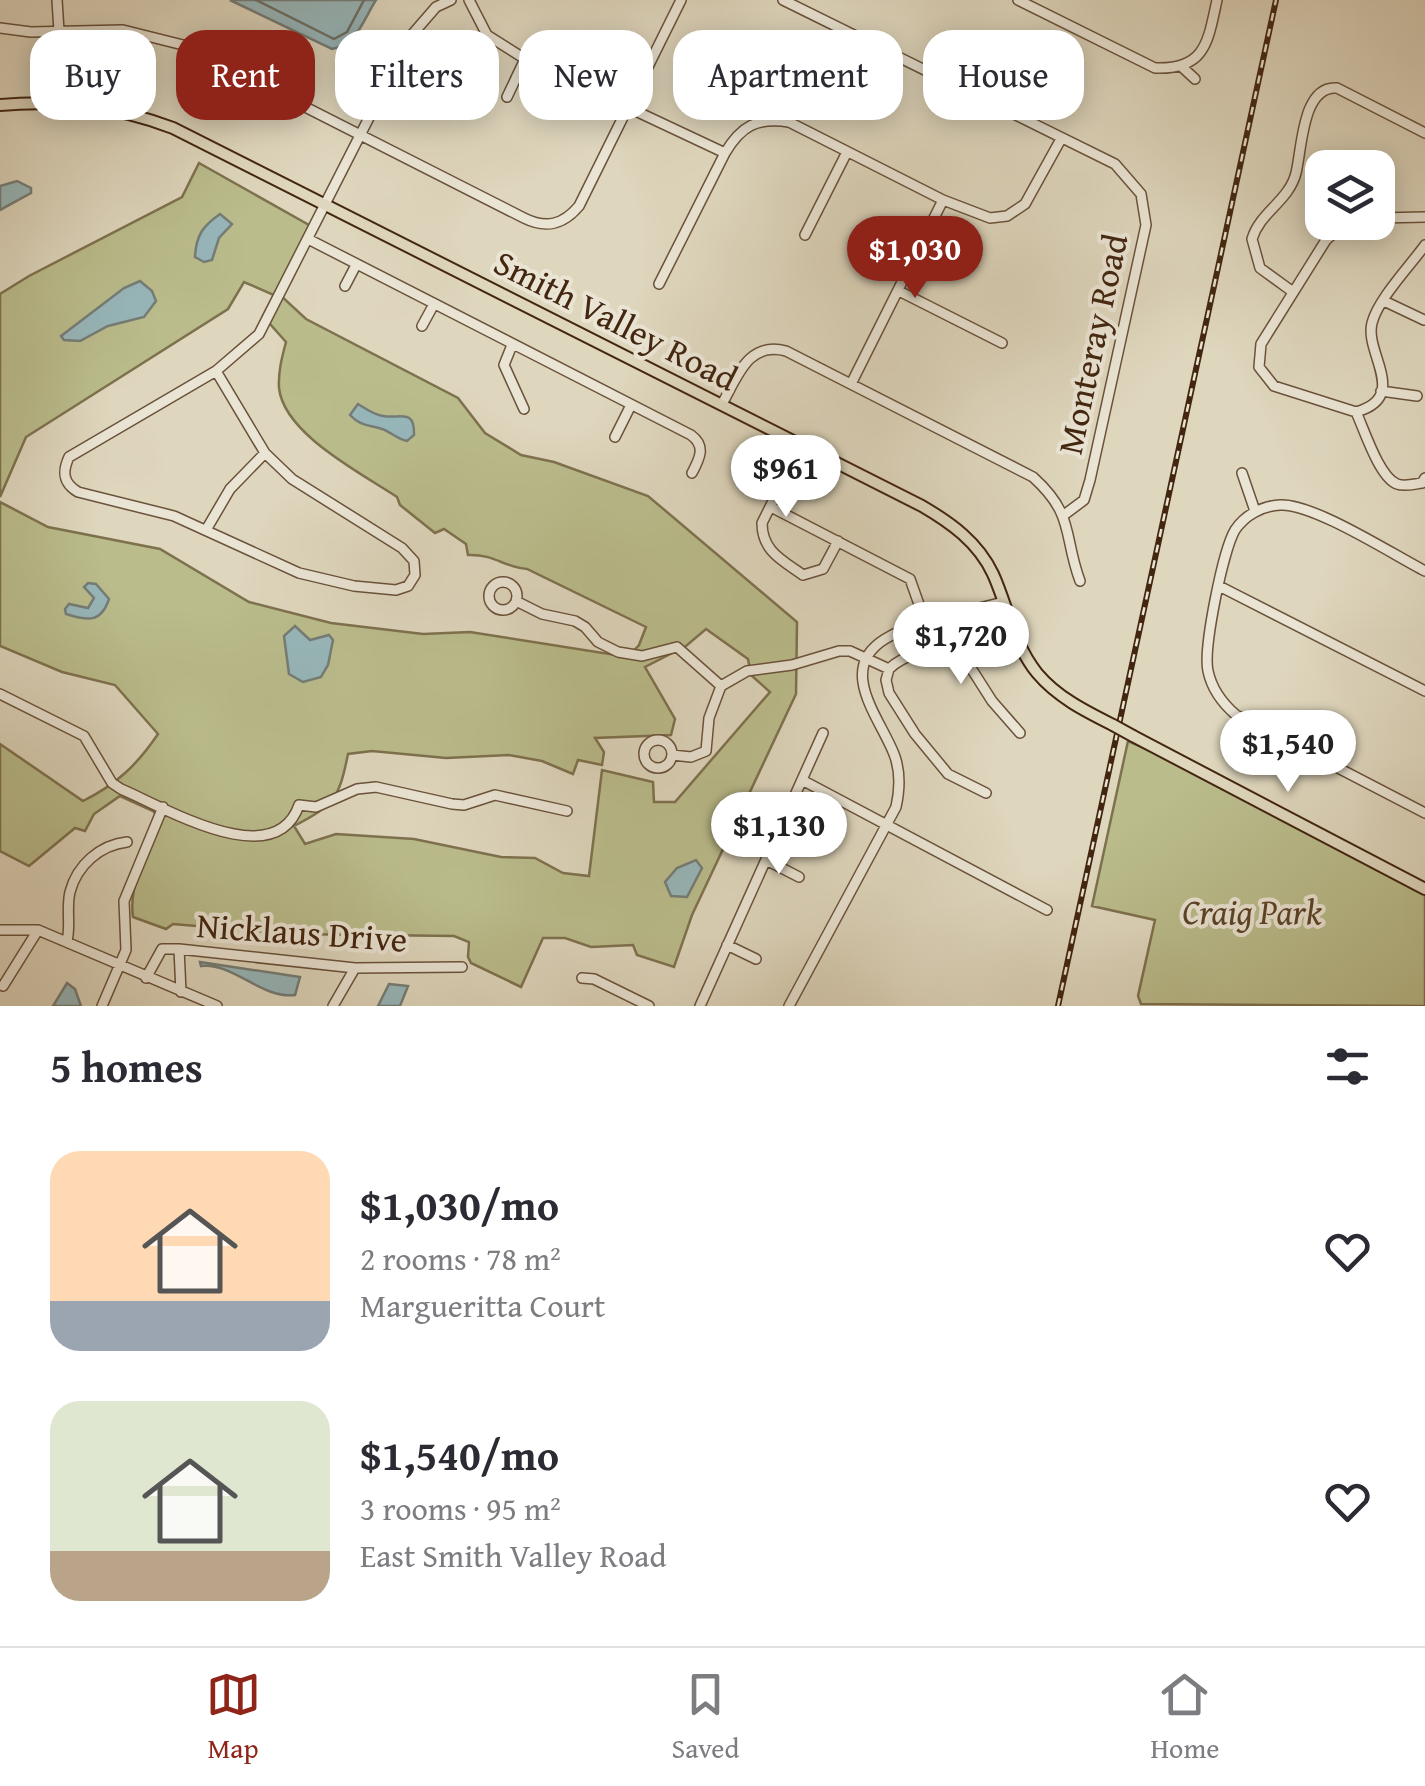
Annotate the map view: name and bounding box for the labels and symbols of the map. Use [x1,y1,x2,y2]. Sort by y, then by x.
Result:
pin: $1,030 [834,216,996,301]
street label: Monteray Road [1044,229,1140,459]
street label: Smith Valley Road [485,237,747,403]
pin: $961 [727,435,845,520]
pin: $1,720 [880,602,1042,687]
pin: $1,540 [1207,710,1369,795]
pin: $1,130 [698,792,860,877]
park label: Craig Park [1182,886,1323,937]
street label: Nicklaus Drive [195,899,409,965]

